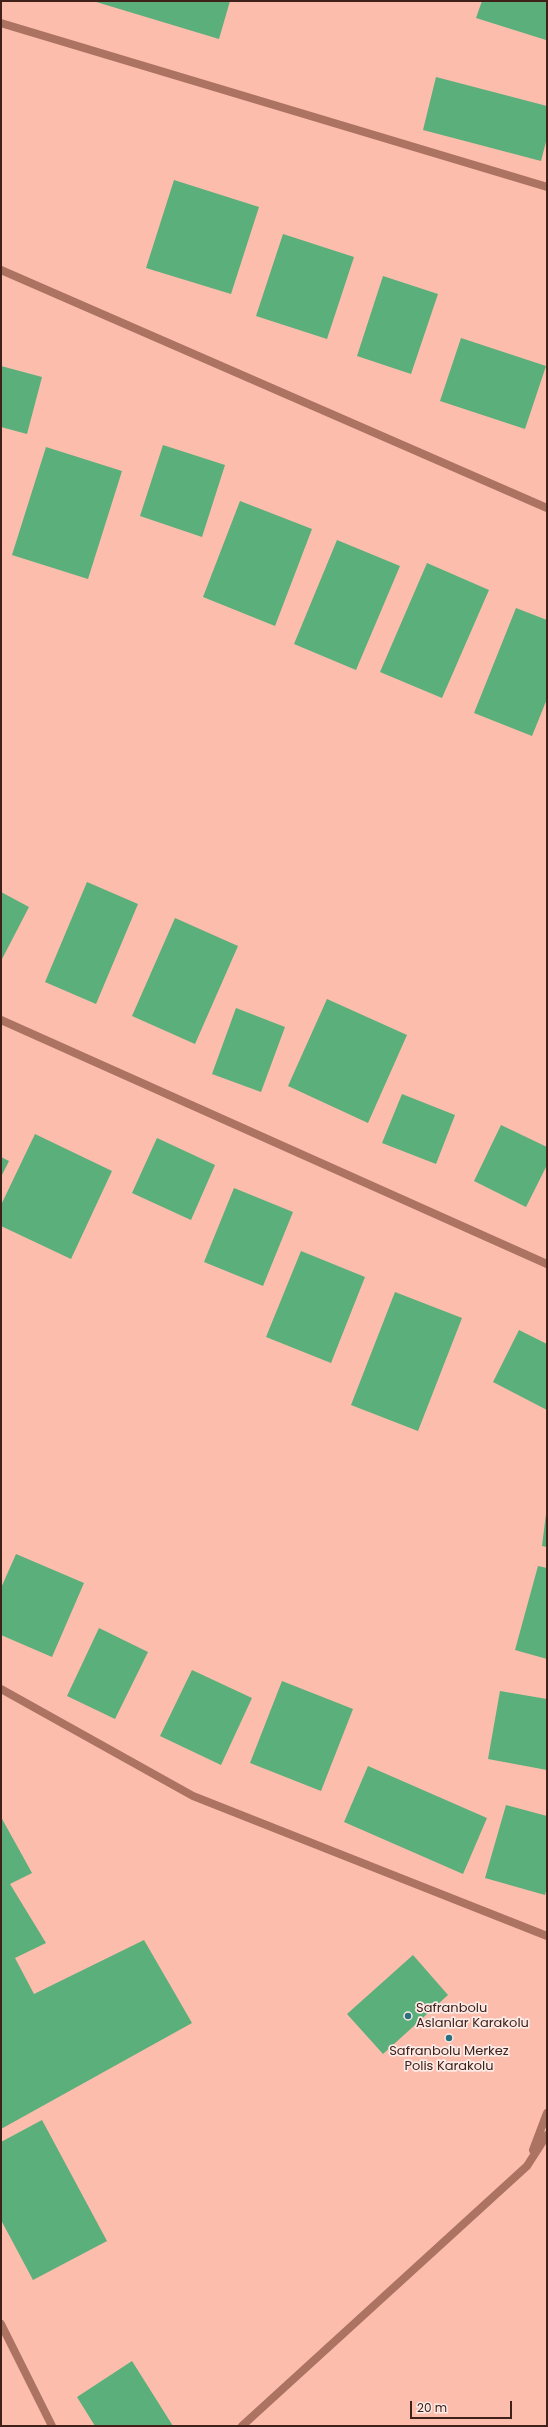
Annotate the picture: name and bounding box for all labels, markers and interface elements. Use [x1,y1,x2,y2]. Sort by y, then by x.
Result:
place label: Safranbolu Aslanlar Karakolu [416,2001,529,2032]
marker: Safranbolu Aslanlar Karakolu [403,2011,413,2021]
marker: Safranbolu Merkez Polis Karakolu [444,2033,454,2043]
place label: Safranbolu Merkez Polis Karakolu [389,2044,509,2075]
scale bar [412,2393,514,2419]
text: 20 m [417,2399,447,2416]

